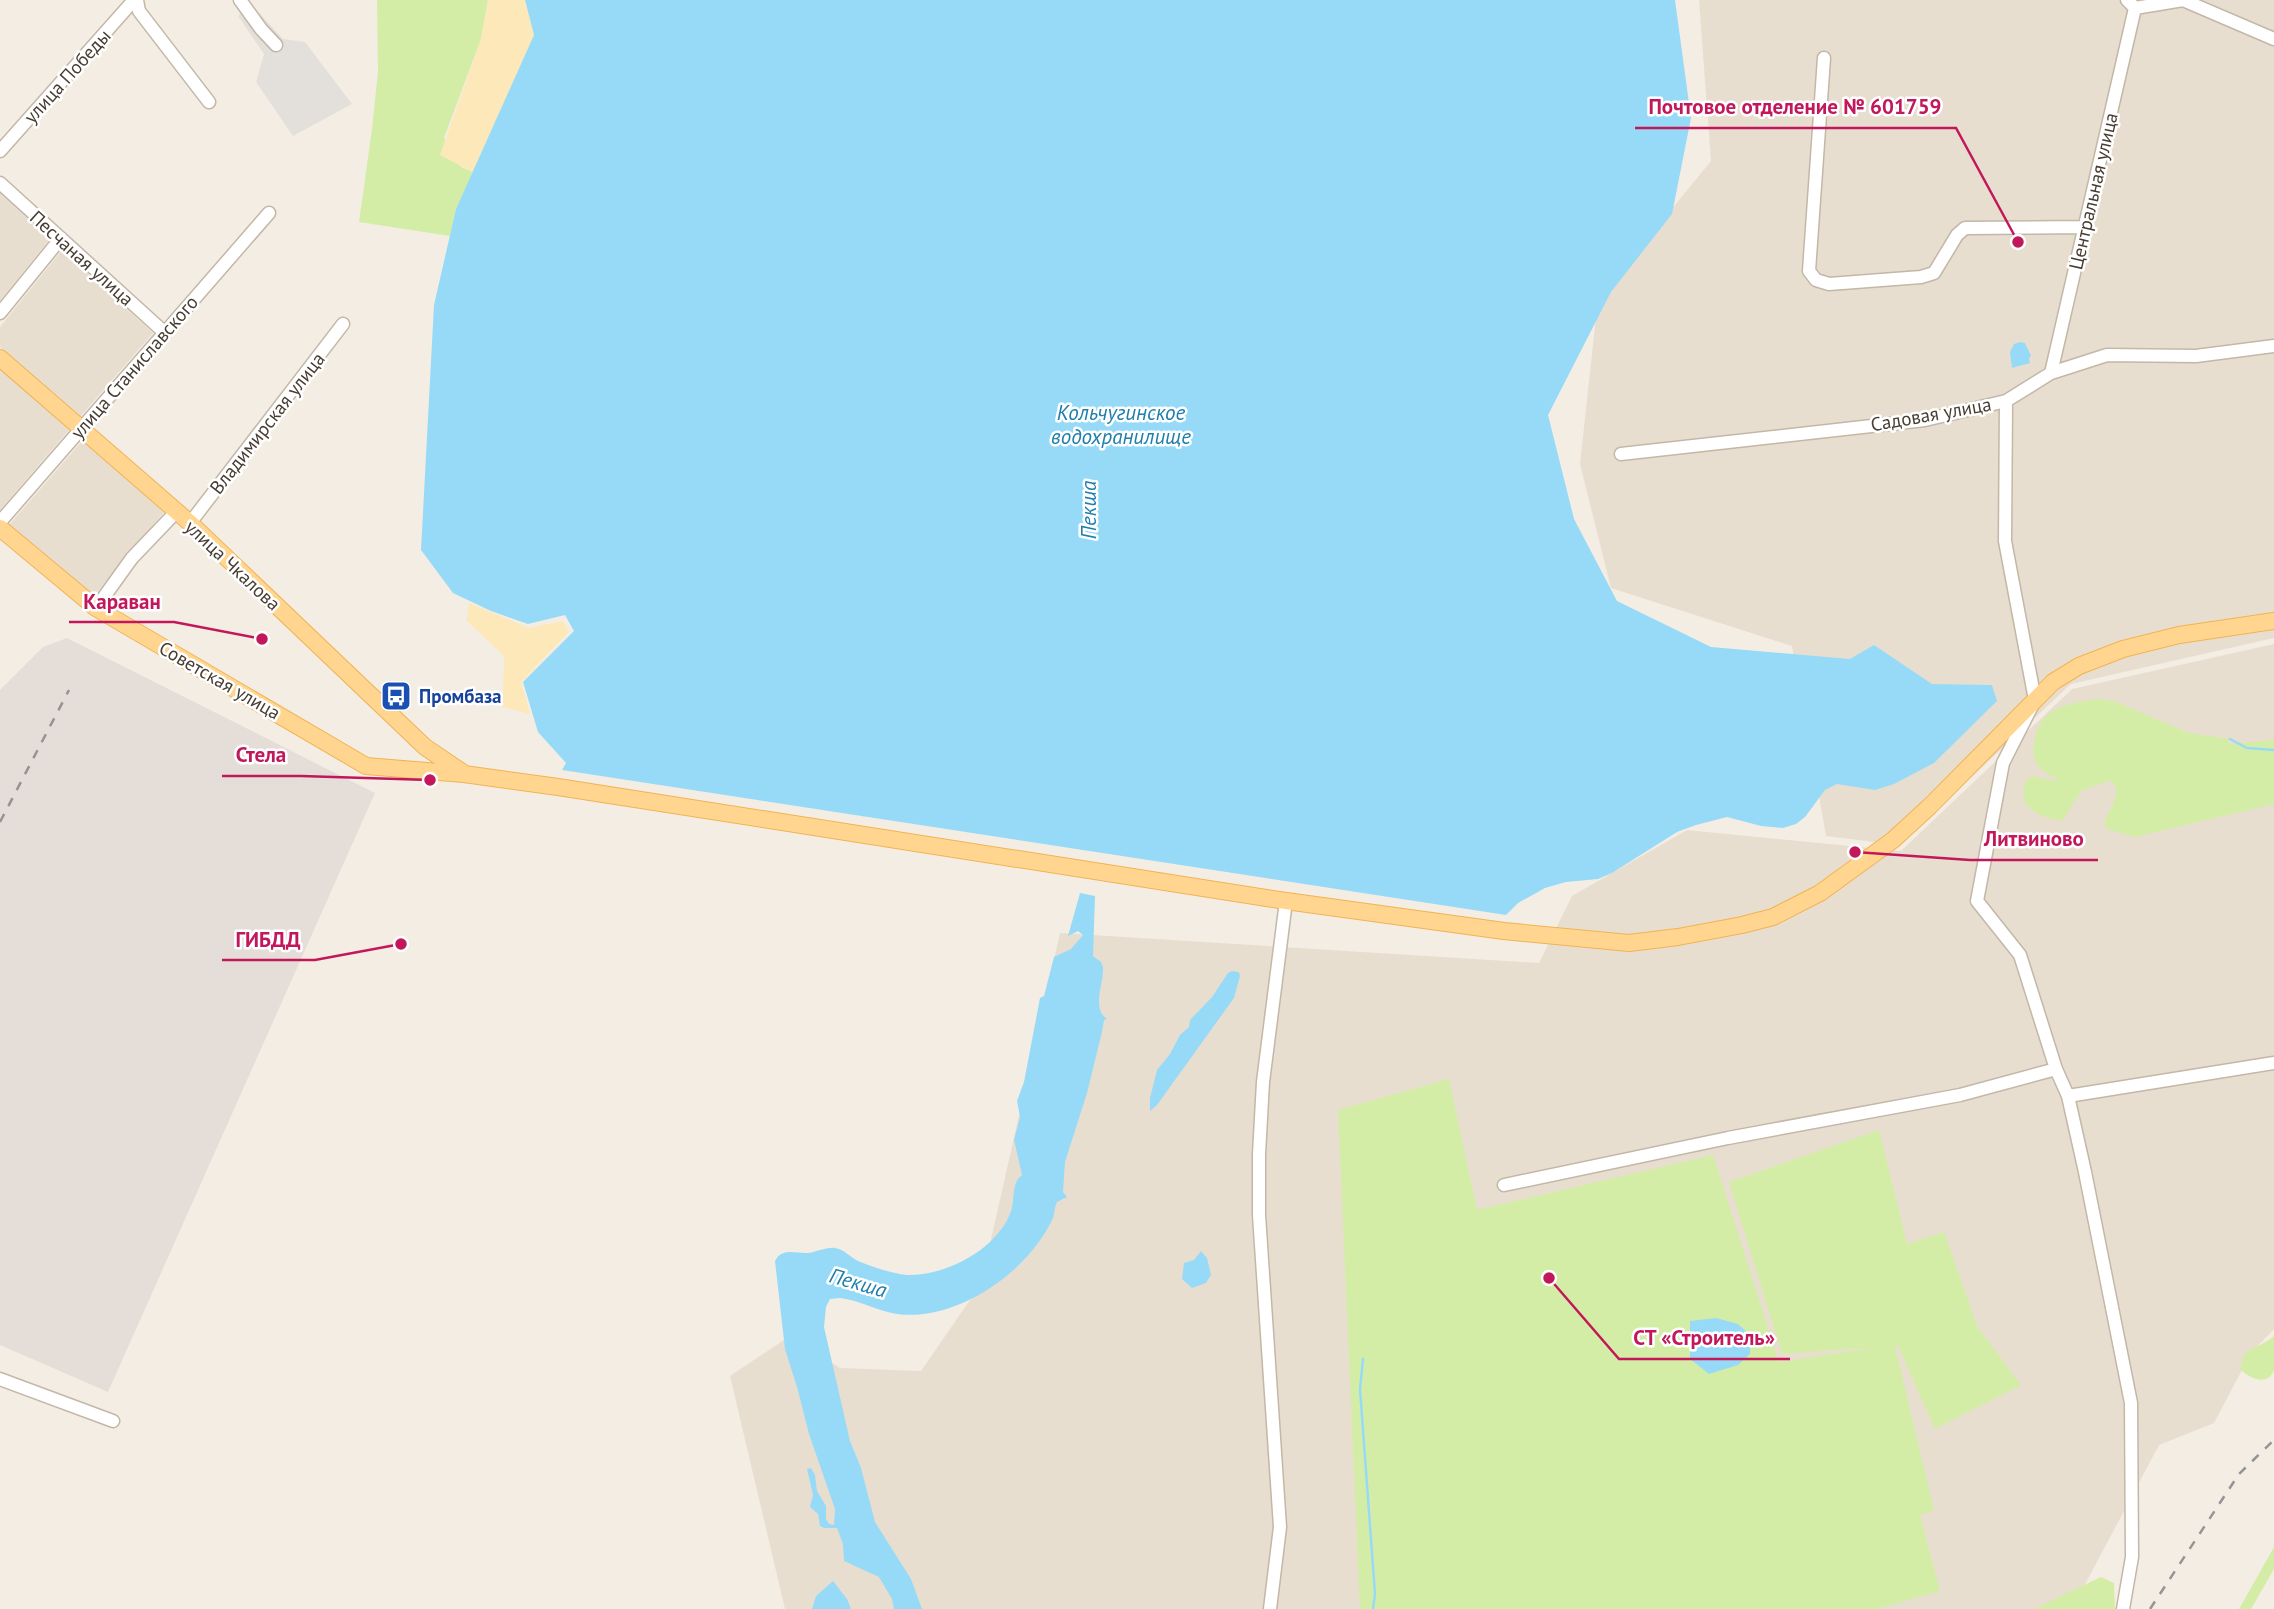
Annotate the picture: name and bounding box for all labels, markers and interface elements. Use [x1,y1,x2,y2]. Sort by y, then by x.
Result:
street label: улица Победы [18,24,116,128]
callout: Почтовое отделение № 601759 [1635,86,1956,128]
text: Почтовое отделение № 601759 [1648,93,1942,120]
street label: Центральная улица [2063,110,2123,272]
street label: Песчаная улица [25,205,139,311]
street label: улица Станиславского [65,290,203,444]
street label: Владимирская улица [204,347,330,499]
street label: Садовая улица [1869,392,1993,436]
water label: Кольчугинское водохранилище [1051,399,1191,450]
water label: Пекша [1075,480,1102,539]
street label: улица Чкалова [180,515,286,615]
callout: Караван [69,580,174,622]
text: Караван [83,588,161,615]
street label: Советская улица [155,636,285,724]
bus stop icon: Промбаза [379,679,413,713]
place label: Промбаза [419,684,502,708]
callout: Стела [222,734,301,776]
text: Стела [236,741,286,768]
callout: Литвиново [1970,818,2098,860]
text: Литвиново [1983,825,2084,852]
callout: ГИБДД [222,918,315,960]
text: ГИБДД [235,926,301,953]
water label: Пекша [826,1261,891,1304]
callout: СТ «Строитель» [1619,1317,1790,1359]
text: СТ «Строитель» [1633,1324,1775,1351]

